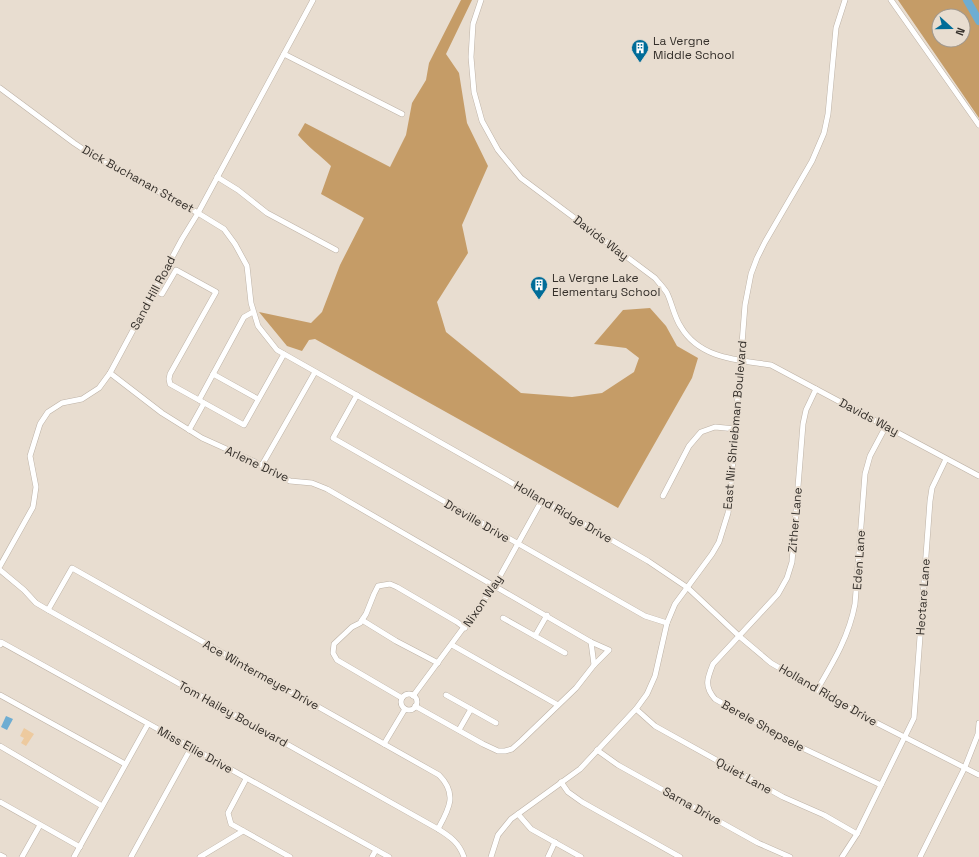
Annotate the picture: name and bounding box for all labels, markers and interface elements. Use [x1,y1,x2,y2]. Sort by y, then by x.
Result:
north arrow [931,8,971,48]
text: N [952,26,968,38]
place label: La Vergne Middle School [653,33,735,63]
building icon: La Vergne Middle School [630,38,650,63]
street label: Dick Buchanan Street [79,142,197,216]
street label: Davids Way [570,212,632,264]
street label: Sand Hill Road [127,253,179,333]
place label: La Vergne Lake Elementary School [552,270,660,300]
building icon: La Vergne Lake Elementary School [529,275,549,300]
street label: East Nir Shriebman Boulevard [720,340,750,510]
street label: Davids Way [836,395,902,439]
street label: Arlene Drive [223,442,291,486]
street label: Holland Ridge Drive [511,477,615,547]
street label: Zither Lane [784,487,806,553]
street label: Dreville Drive [441,496,513,546]
street label: Eden Lane [849,530,869,590]
street label: Hectare Lane [912,558,934,636]
street label: Nixon Way [460,572,506,630]
street label: Ace Wintermeyer Drive [200,636,322,714]
street label: Holland Ridge Drive [776,660,880,730]
street label: Tom Hailey Boulevard [176,677,290,751]
street label: Berele Shepsele [719,697,807,755]
street label: Miss Ellie Drive [155,723,235,777]
street label: Quiet Lane [713,754,775,798]
street label: Sarna Drive [660,783,724,829]

